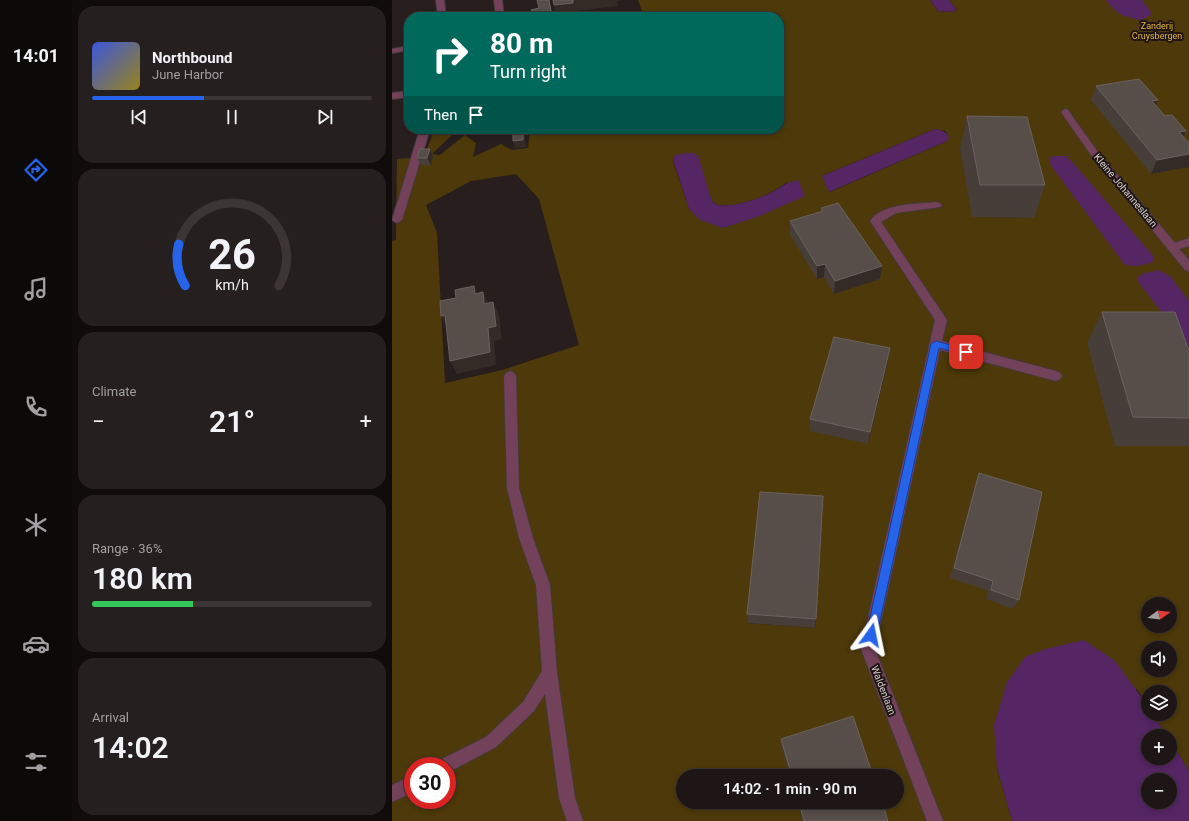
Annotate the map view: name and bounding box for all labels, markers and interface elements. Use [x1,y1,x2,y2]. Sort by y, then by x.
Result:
park label: Zanderij Cruysbergen [1132,21,1182,41]
text: 80 m [490,27,553,60]
icon: right [424,28,476,80]
text: 14:01 [13,45,59,66]
text: Northbound [152,49,233,67]
text: Turn right [490,61,567,82]
text: June Harbor [152,67,224,82]
icon: arrive [465,104,487,126]
icon: previous [128,106,150,128]
icon: pause [221,106,243,128]
icon: next [314,106,336,128]
text: Then [424,106,457,124]
street label: Kleine Johanneslaan [1092,151,1159,229]
icon: directions [22,156,50,184]
text: 26 [208,229,256,278]
icon: music [22,275,50,303]
text: km/h [215,276,249,292]
pin [949,335,983,369]
icon: arrive [955,341,977,363]
text: Climate [92,384,136,399]
icon: phone [22,393,50,421]
text: 21° [209,404,255,439]
text: − [92,409,105,434]
text: + [360,409,372,434]
icon: climate [22,511,50,539]
text: Range · 36% [92,541,162,556]
text: 180 km [92,561,193,596]
north arrow [1141,597,1177,633]
map controls [1141,597,1177,809]
position arrow [850,614,892,656]
icon: car [22,630,50,658]
button: sound [1141,641,1177,677]
street label: Waldenlaan [869,664,898,716]
button: layers [1141,685,1177,721]
text: Arrival [92,710,129,725]
button: + [1141,729,1177,765]
text: 14:02 [92,730,169,765]
icon: filters [22,748,50,776]
speed limit sign: 30 [404,757,456,809]
button: − [1141,773,1177,809]
text: 14:02 · 1 min · 90 m [723,780,857,798]

